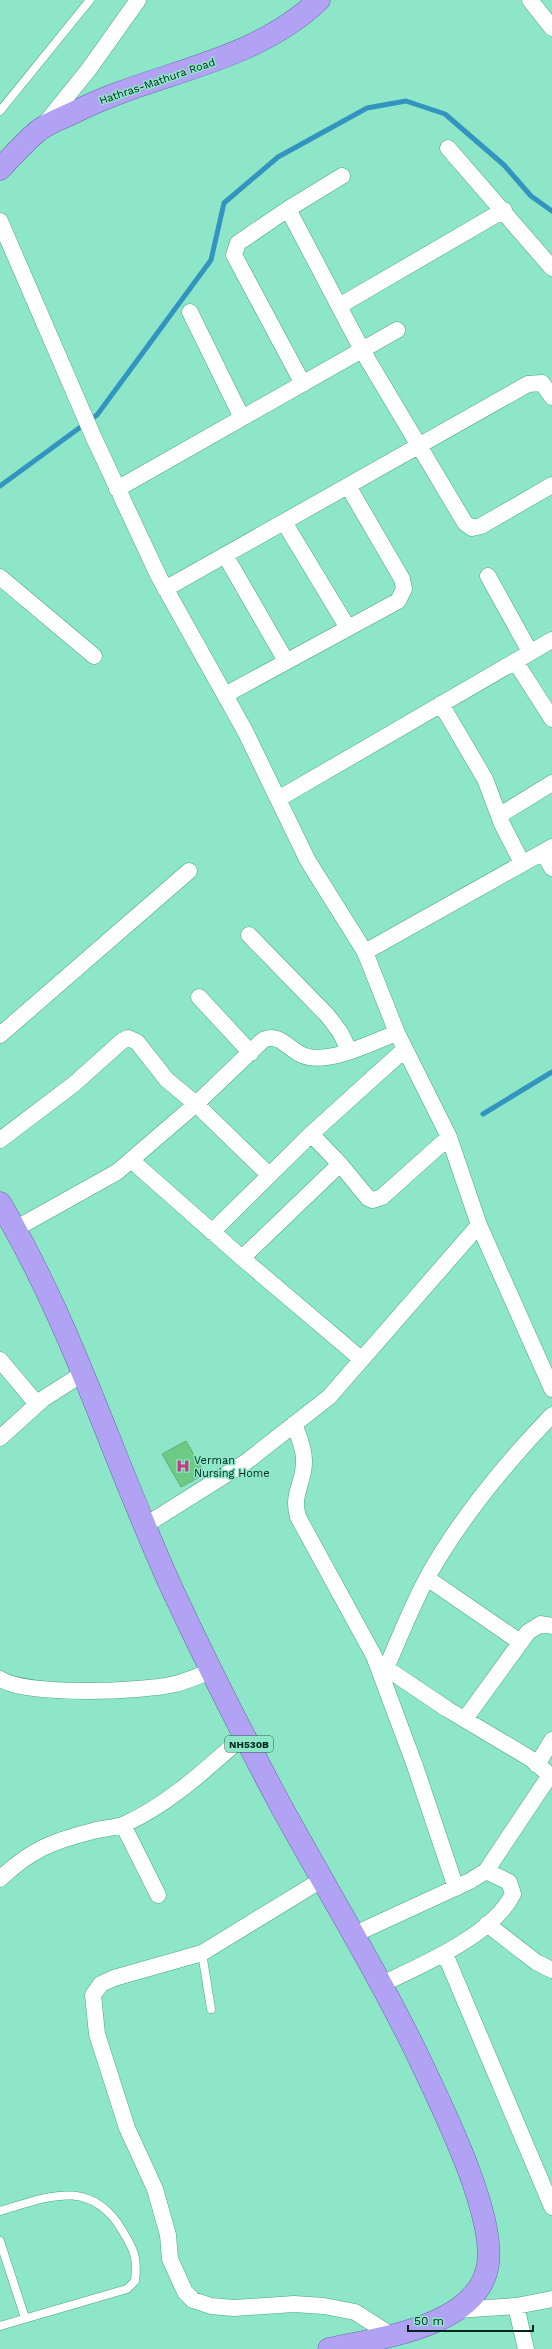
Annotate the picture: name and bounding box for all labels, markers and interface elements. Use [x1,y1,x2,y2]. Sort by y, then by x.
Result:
street label: Hathras-Mathura Road [97,55,217,107]
place label: Verman Nursing Home [194,1454,270,1480]
hospital icon: Verman Nursing Home [175,1458,191,1474]
road number: NH530B [225,1736,273,1752]
scale bar [408,2307,533,2333]
text: 50 m [414,2314,444,2328]

